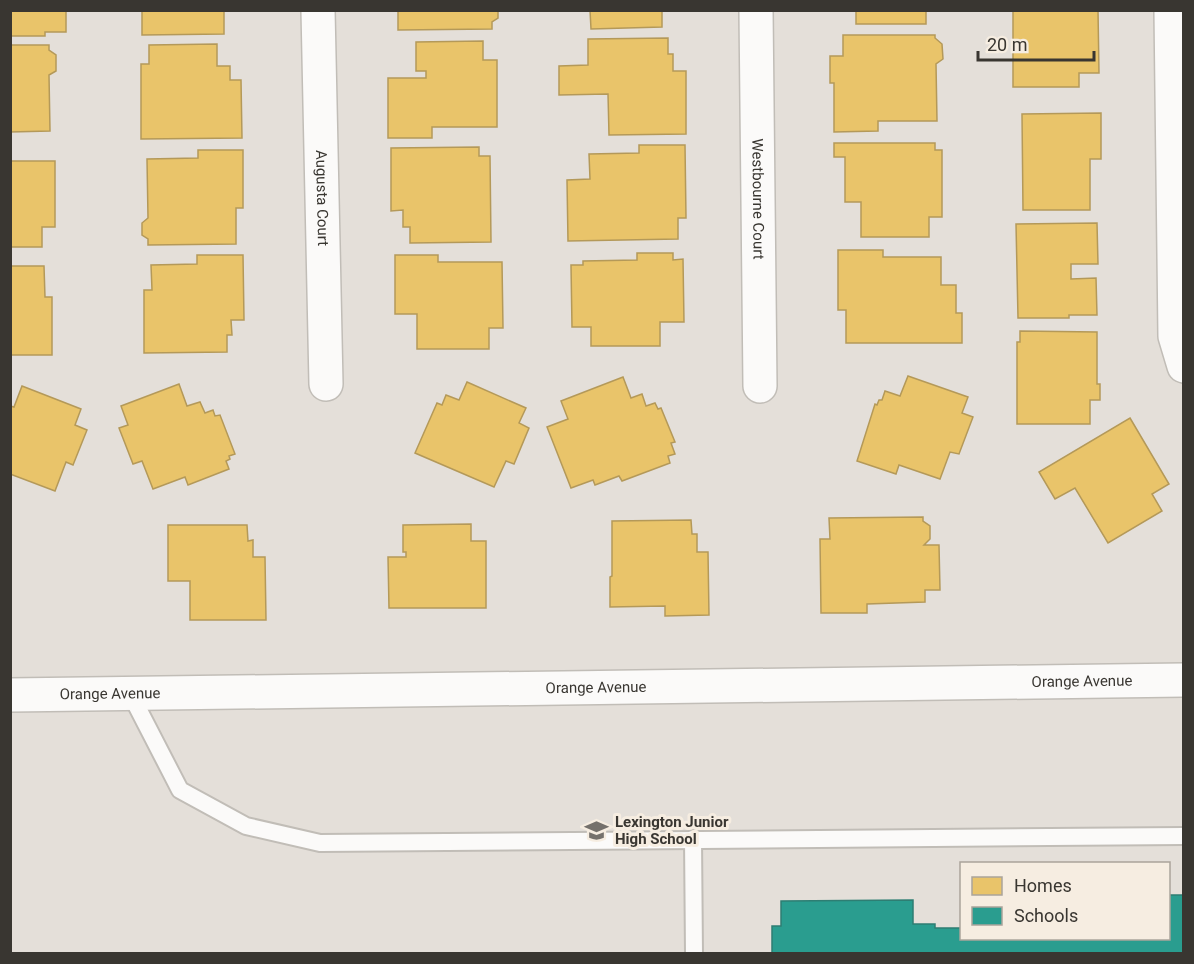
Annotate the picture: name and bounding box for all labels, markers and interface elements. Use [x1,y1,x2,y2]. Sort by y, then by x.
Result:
scale bar [978,24,1094,62]
text: 20 m [987,34,1027,55]
street label: Westbourne Court [748,138,768,260]
street label: Augusta Court [312,150,332,246]
street label: Orange Avenue [1031,672,1132,691]
street label: Orange Avenue [545,678,647,697]
street label: Orange Avenue [59,684,161,703]
place label: Lexington Junior High School [615,813,729,848]
school or university icon: Lexington Junior High School [584,818,610,844]
legend [960,862,1170,940]
text: Homes [1014,875,1072,896]
text: Schools [1014,905,1078,926]

